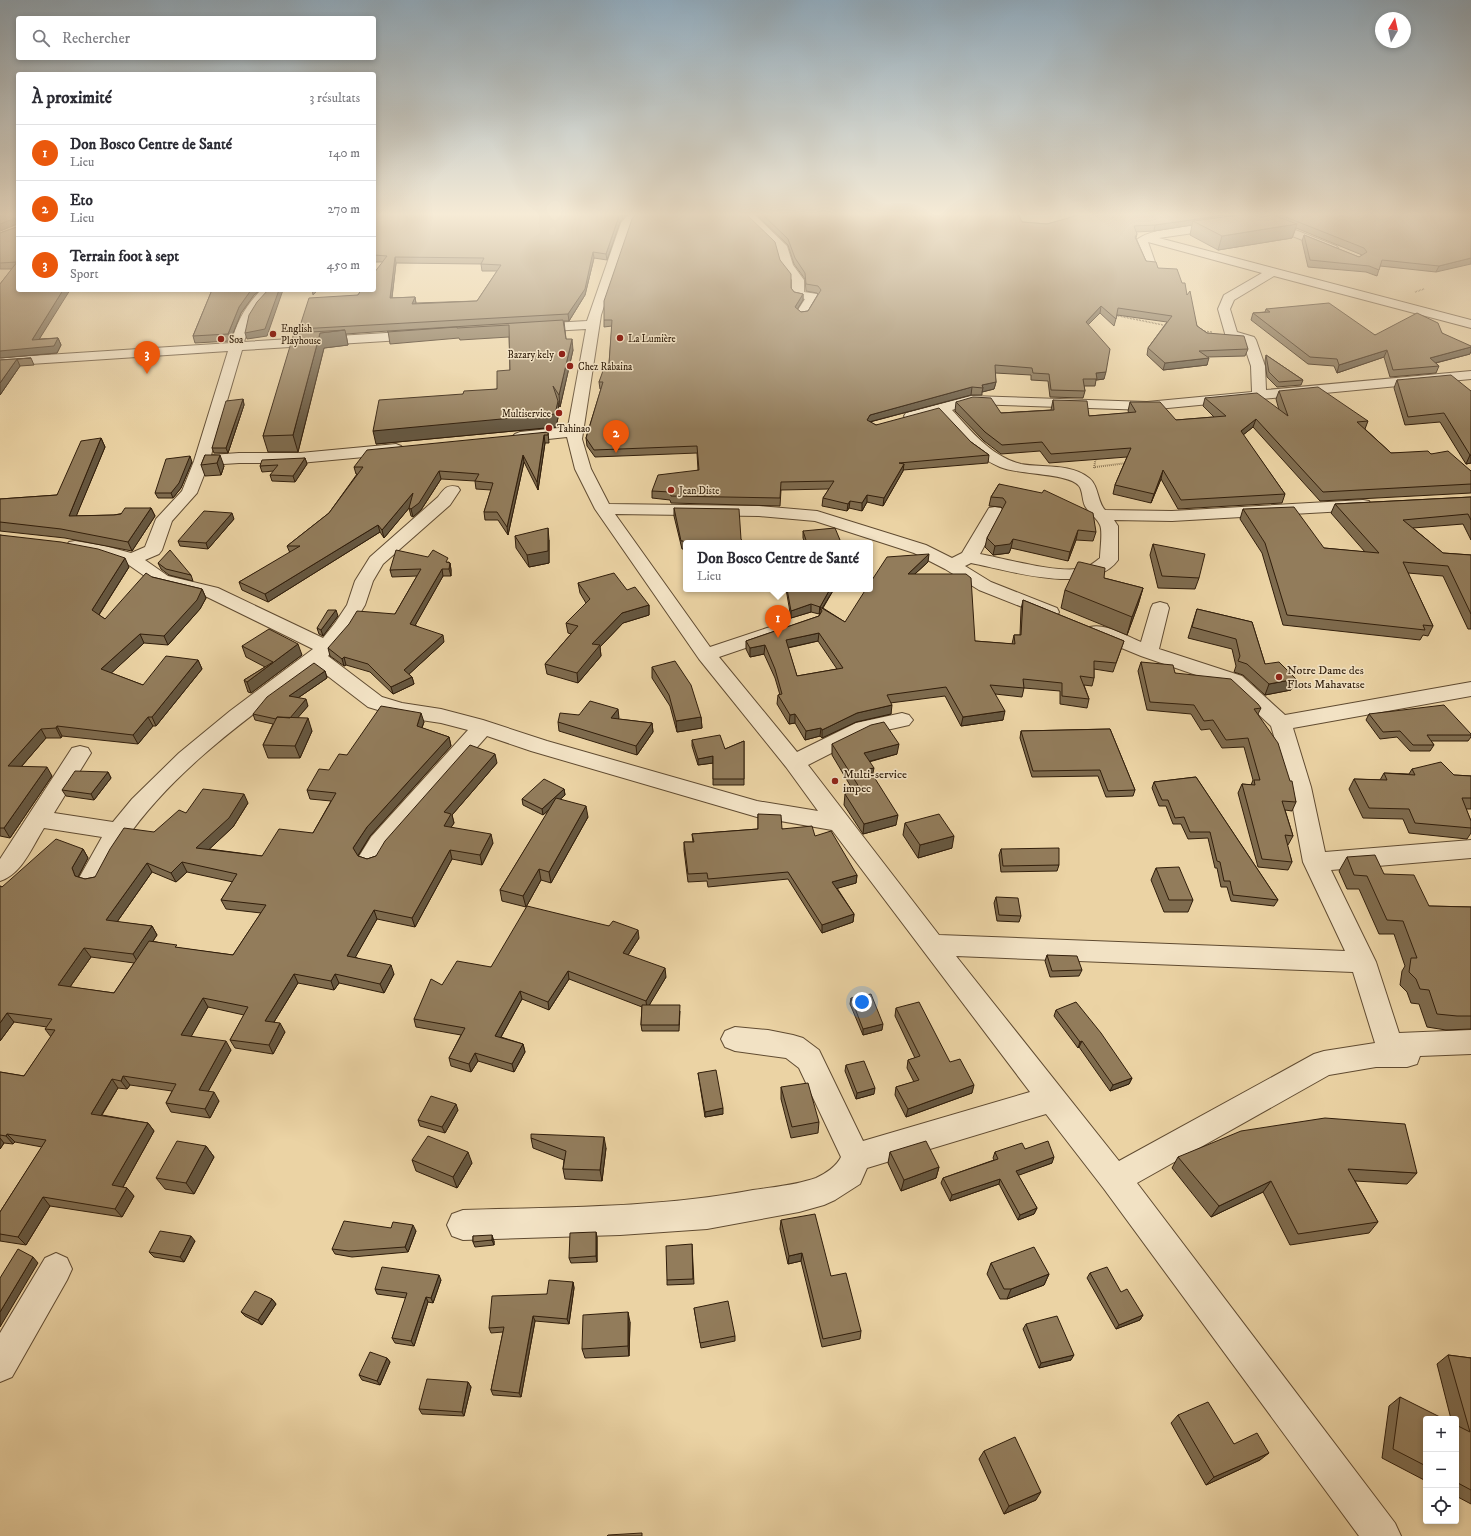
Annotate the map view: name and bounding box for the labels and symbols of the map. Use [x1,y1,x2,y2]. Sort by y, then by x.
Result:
north arrow [1375,12,1411,48]
place label: English Playhouse [281,323,321,347]
marker: English Playhouse [268,329,278,339]
marker: La Lumière [615,333,625,343]
place label: La Lumière [628,333,676,345]
marker: Soa [216,334,226,344]
place label: Soa [229,334,244,346]
pin: 3 [134,341,160,374]
place label: Bazary kely [508,349,554,361]
marker: Bazary kely [557,349,567,359]
marker: Chez Rabaina [565,361,575,371]
place label: Chez Rabaina [578,361,633,373]
place label: Multiservice [502,408,551,420]
marker: Multiservice [554,408,564,418]
pin: 2 [603,420,629,453]
marker: Tahinao [544,423,554,433]
place label: Tahinao [557,423,590,435]
marker: Jean Diste [666,485,676,495]
place label: Jean Diste [678,485,719,497]
pin: 1 [765,605,791,638]
place label: Notre Dame des Flots Mahavatse [1287,663,1365,692]
marker: Notre Dame des Flots Mahavatse [1274,672,1284,682]
place label: Multi-service impec [843,767,907,796]
marker: Multi-service impec [830,776,840,786]
your location [852,992,872,1012]

